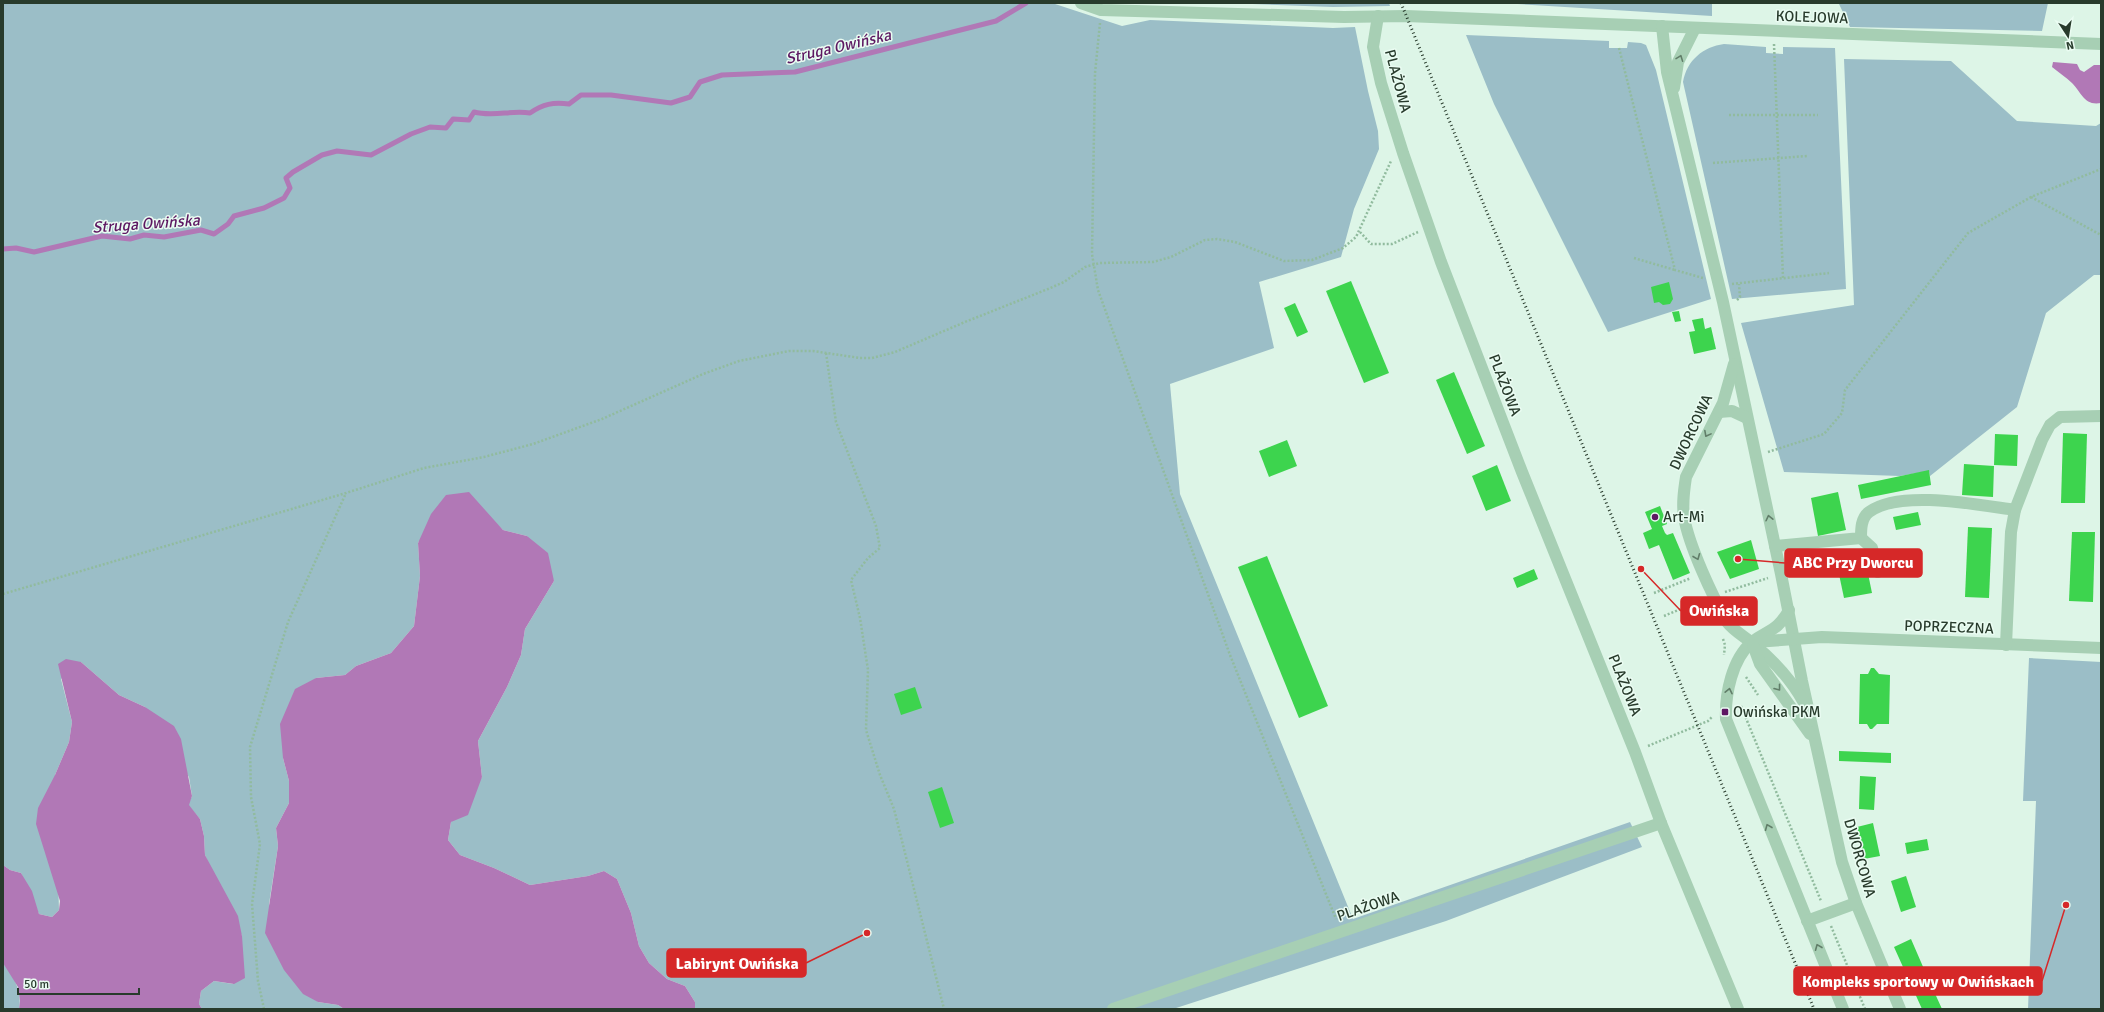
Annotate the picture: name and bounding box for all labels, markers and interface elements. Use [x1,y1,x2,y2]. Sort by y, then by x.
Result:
street label: KOLEJOWA [1775,7,1849,27]
north arrow [2048,16,2088,56]
water label: Struga Owińska [784,25,894,69]
text: N [2065,38,2075,52]
street label: PLAŻOWA [1381,47,1415,115]
one-way arrow [1676,55,1684,62]
water label: Struga Owińska [92,210,201,238]
street label: PLAŻOWA [1485,352,1525,418]
street label: DWORCOWA [1666,391,1716,473]
one-way arrow [1704,430,1711,438]
place label: Art-Mi [1663,508,1705,526]
marker: Art-Mi [1650,512,1660,522]
one-way arrow [1765,514,1774,521]
callout: ABC Przy Dworcu [1785,549,1922,577]
text: ABC Przy Dworcu [1792,553,1914,573]
one-way arrow [1693,554,1701,561]
callout: Owińska [1681,597,1757,625]
text: Owińska [1689,601,1749,621]
street label: POPRZECZNA [1904,616,1994,638]
street label: PLAŻOWA [1605,652,1645,718]
one-way arrow [1773,684,1780,691]
one-way arrow [1724,688,1732,695]
place label: Owińska PKM [1733,703,1821,721]
marker: Owińska PKM [1720,707,1730,717]
street label: DWORCOWA [1840,816,1880,900]
one-way arrow [1765,823,1773,830]
street label: PLAŻOWA [1334,887,1402,925]
one-way arrow [1815,944,1823,951]
callout: Labirynt Owińska [667,949,806,977]
text: Labirynt Owińska [675,954,799,974]
callout: Kompleks sportowy w Owińskach [1794,967,2042,995]
scale bar [18,970,139,996]
text: Kompleks sportowy w Owińskach [1802,972,2034,992]
text: 50 m [24,977,49,992]

